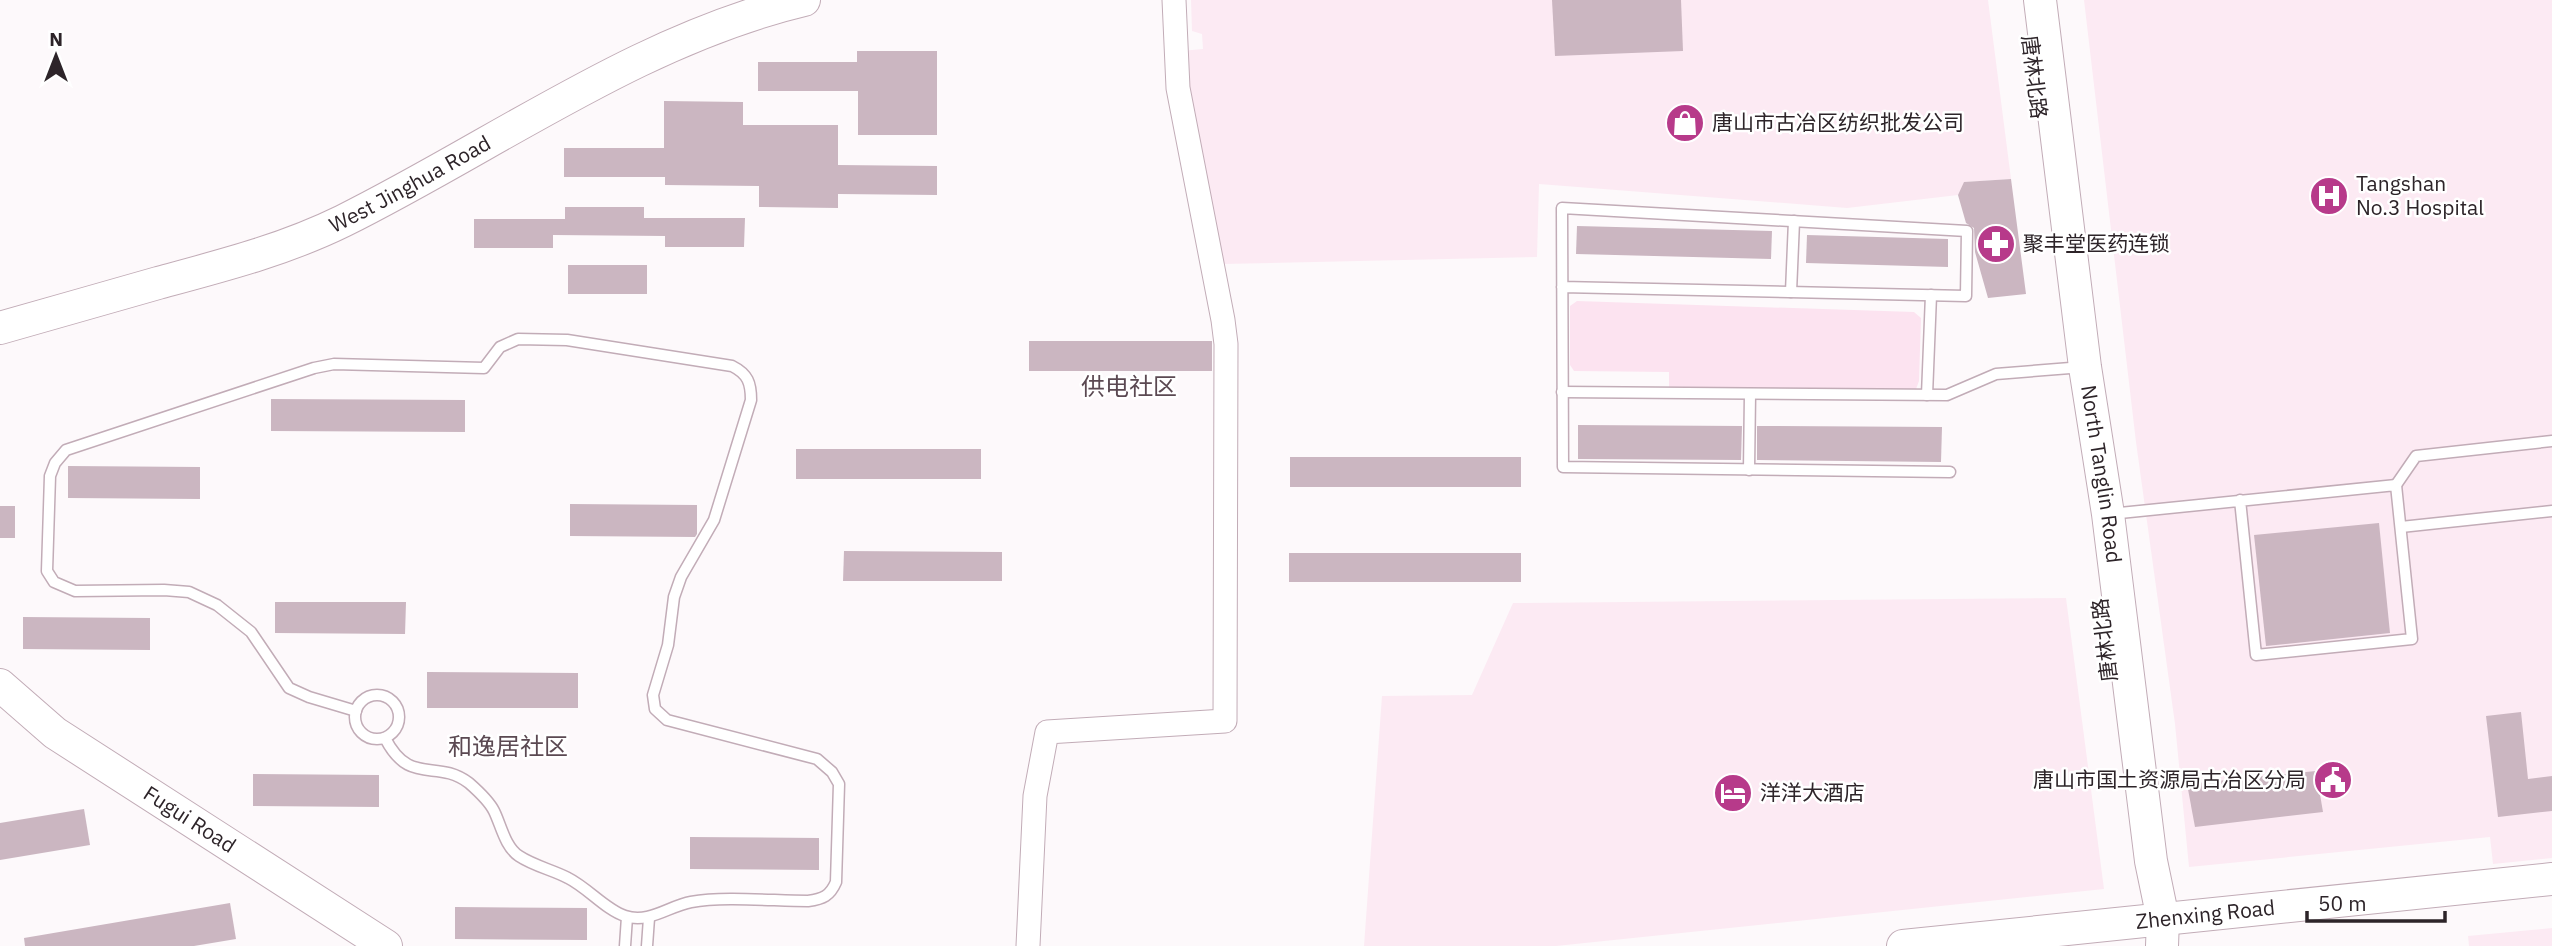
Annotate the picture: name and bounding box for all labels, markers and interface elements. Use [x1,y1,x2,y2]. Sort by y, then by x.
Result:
north arrow [21,21,91,91]
text: N [49,27,63,51]
street label: 唐林北路 [2016,33,2054,120]
shop icon: 唐山市古冶区纺织批发公司 [1664,102,1706,144]
place label: 唐山市古冶区纺织批发公司 [1712,108,1964,136]
street label: West Jinghua Road [324,128,495,239]
place label: Tangshan No.3 Hospital [2356,169,2484,221]
hospital icon: Tangshan No.3 Hospital [2308,175,2350,217]
pharmacy icon: 聚丰堂医药连锁 [1975,223,2017,265]
place label: 聚丰堂医药连锁 [2023,229,2170,257]
district label: 供电社区 [1081,370,1177,402]
street label: North Tanglin Road [2075,383,2129,565]
street label: 唐林北路 [2085,597,2123,684]
district label: 和逸居社区 [448,730,568,762]
public building icon: 唐山市国土资源局古冶区分局 [2312,759,2354,801]
place label: 唐山市国土资源局古冶区分局 [2033,765,2306,793]
hotel icon: 洋洋大酒店 [1712,772,1754,814]
place label: 洋洋大酒店 [1760,778,1865,806]
street label: Fugui Road [139,779,242,859]
scale bar [2307,880,2445,924]
text: 50 m [2318,889,2367,917]
street label: Zhenxing Road [2134,893,2276,935]

